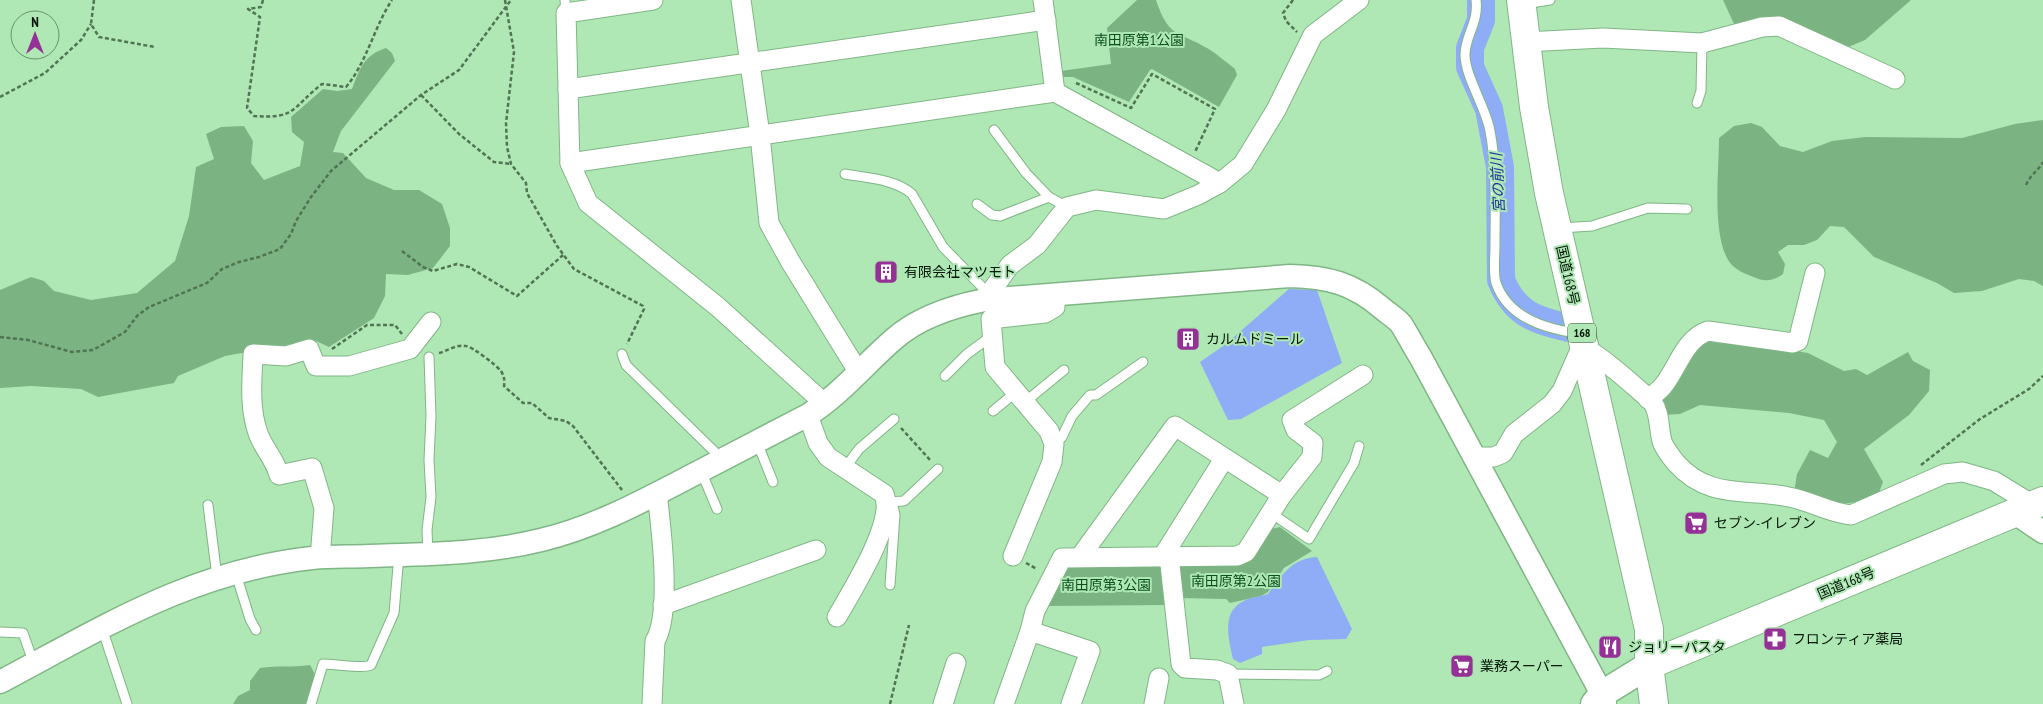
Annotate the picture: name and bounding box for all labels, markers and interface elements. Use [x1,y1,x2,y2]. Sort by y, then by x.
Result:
north arrow [10,10,60,60]
text: N [31,13,39,31]
park label: 南田原第1公園 [1094,31,1184,49]
water label: 宮の前川 [1486,151,1509,213]
street label: 国道168号 [1552,243,1584,307]
building icon: 有限会社マツモト [873,259,899,285]
place label: 有限会社マツモト [904,263,1016,281]
road number: 168 [1568,323,1596,342]
building icon: カルムドミール [1175,326,1201,352]
place label: カルムドミール [1206,330,1304,348]
supermarket icon: セブン-イレブン [1683,510,1709,536]
place label: セブン-イレブン [1714,514,1816,532]
street label: 国道168号 [1814,563,1878,603]
park label: 南田原第2公園 [1191,572,1281,590]
park label: 南田原第3公園 [1061,576,1151,594]
pharmacy icon: フロンティア薬局 [1762,626,1788,652]
place label: フロンティア薬局 [1792,630,1903,648]
restaurant icon: ジョリーパスタ [1597,634,1623,660]
place label: ジョリーパスタ [1628,638,1726,656]
supermarket icon: 業務スーパー [1449,653,1475,679]
place label: 業務スーパー [1480,657,1564,675]

